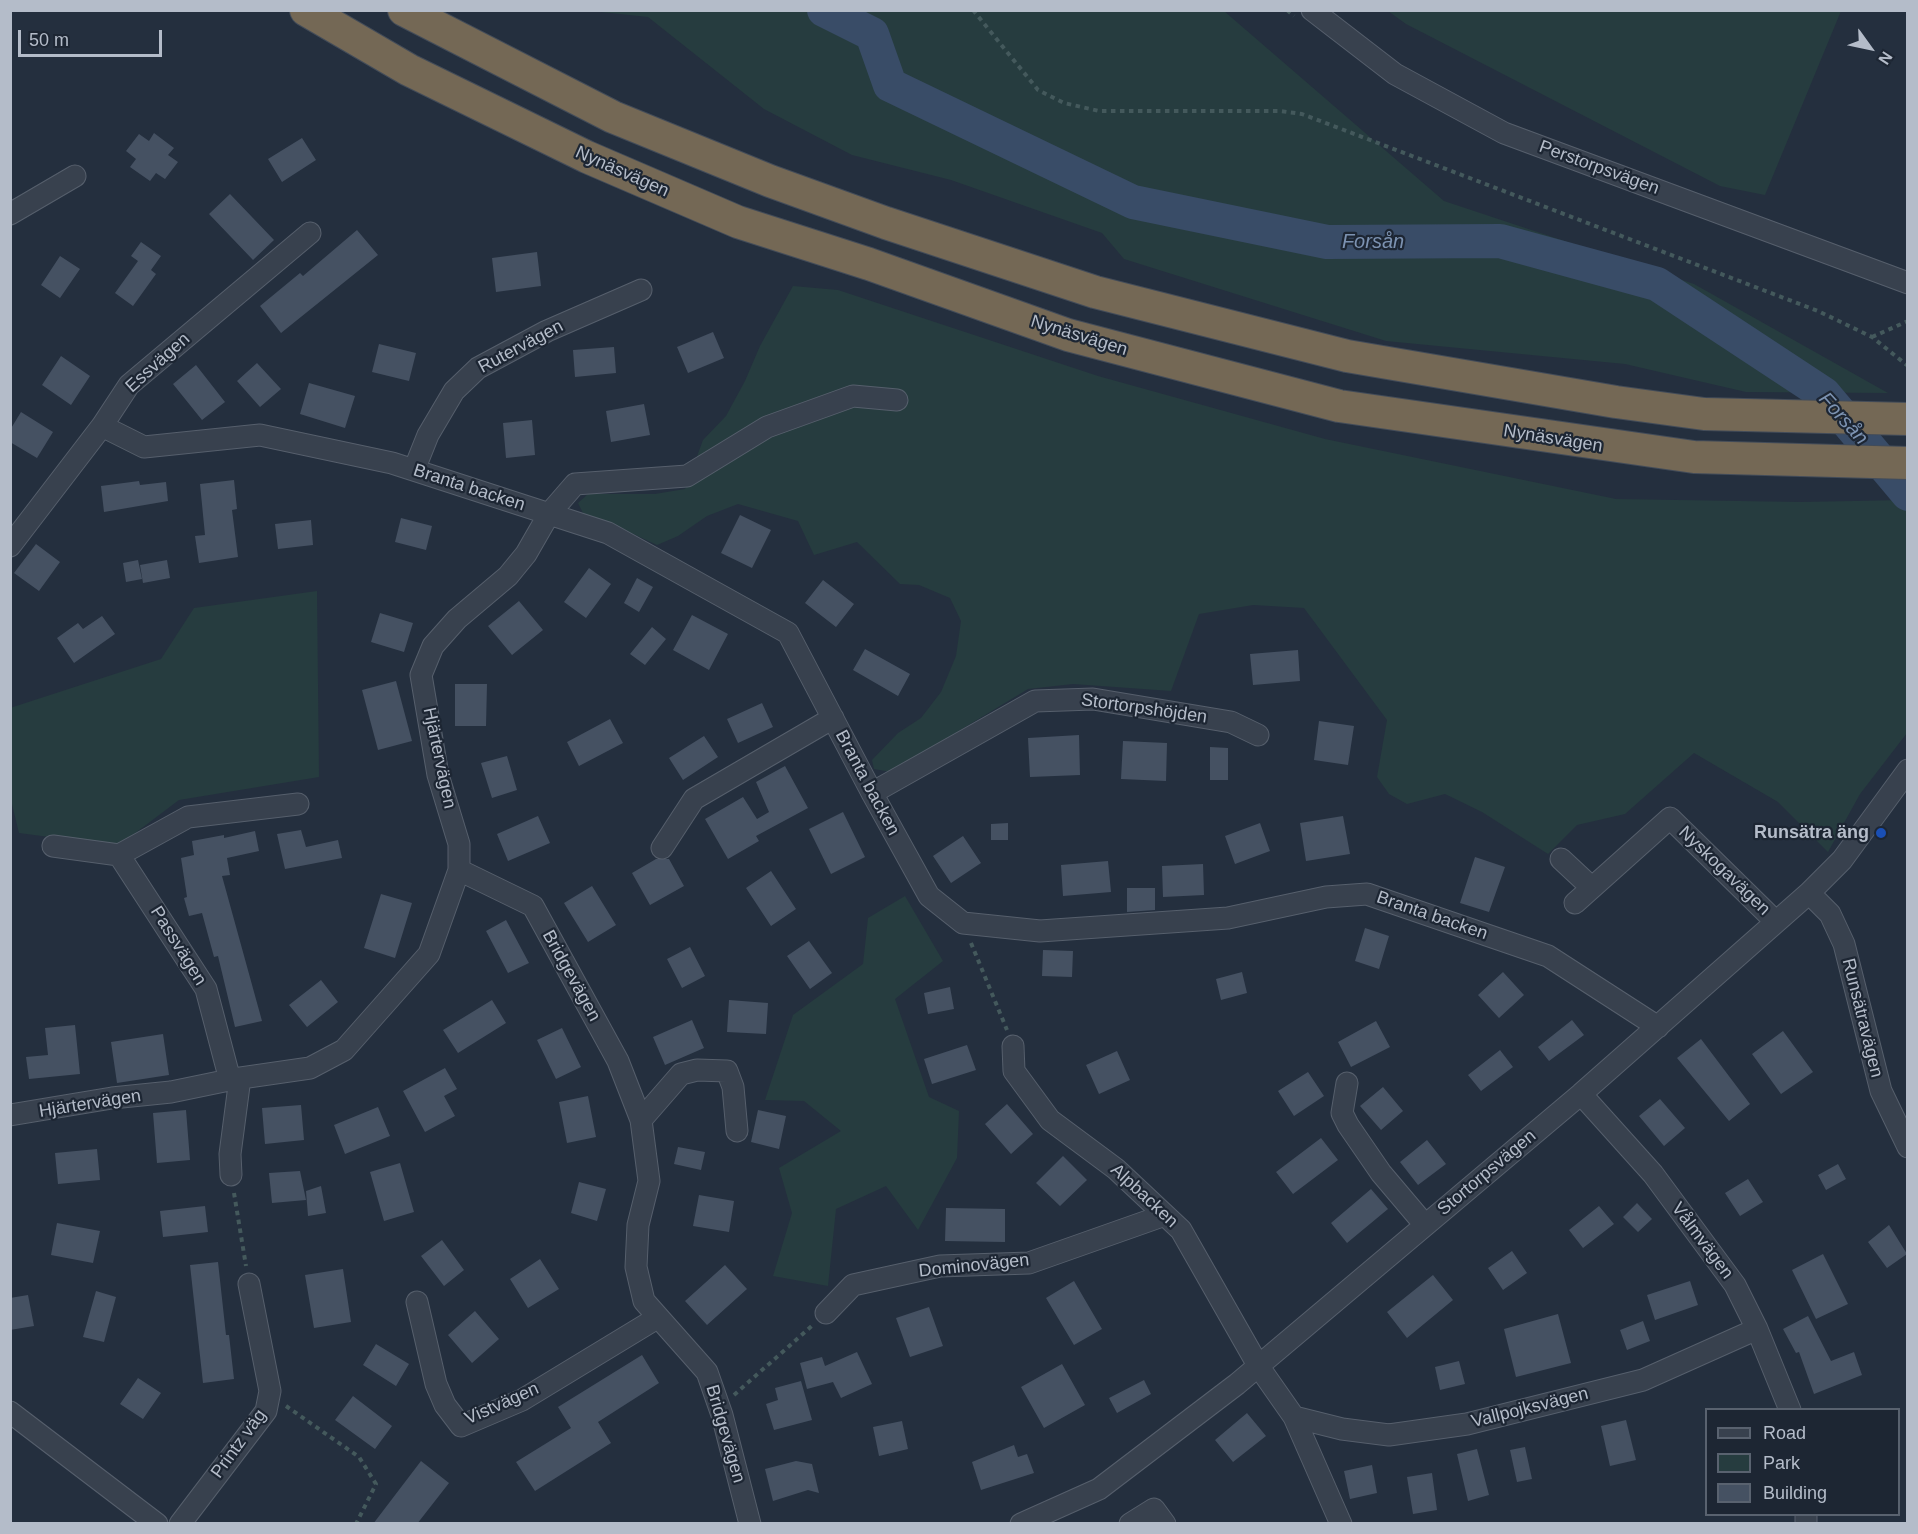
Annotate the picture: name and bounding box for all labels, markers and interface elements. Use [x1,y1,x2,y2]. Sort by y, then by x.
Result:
scale bar [21,18,165,56]
north arrow [1840,18,1900,78]
text: 50 m [29,30,69,50]
text: N [1875,49,1896,68]
street label: Perstorpsvägen [1536,136,1662,200]
street label: Nynäsvägen [572,142,672,202]
water label: Forsån [1342,230,1404,254]
street label: Nynäsvägen [1028,311,1130,361]
street label: Rutervägen [475,316,567,378]
street label: Essvägen [121,329,195,397]
water label: Forsån [1813,388,1873,450]
street label: Nynäsvägen [1502,421,1604,457]
street label: Branta backen [410,460,528,516]
street label: Stortorpshöjden [1080,689,1208,729]
street label: Hjärtervägen [418,705,460,811]
street label: Branta backen [830,727,904,839]
street label: Nyskogavägen [1674,822,1774,920]
place label: Runsätra äng [1754,822,1869,844]
marker: Runsätra äng [1874,826,1888,840]
street label: Branta backen [1374,887,1490,945]
street label: Passvägen [145,903,211,989]
street label: Bridgevägen [537,927,605,1025]
street label: Runsätravägen [1837,956,1887,1080]
street label: Hjärtervägen [37,1085,143,1123]
street label: Stortorpsvägen [1433,1125,1541,1221]
street label: Alpbacken [1106,1159,1182,1233]
street label: Vålmvägen [1666,1199,1738,1283]
street label: Dominovägen [918,1249,1030,1283]
street label: Vistvägen [462,1378,542,1430]
street label: Bridgevägen [701,1382,749,1486]
street label: Vallpojksvägen [1469,1383,1591,1433]
street label: Printz väg [207,1405,271,1483]
legend [1705,1408,1900,1516]
text: Road [1763,1423,1806,1443]
text: Park [1763,1453,1800,1473]
text: Building [1763,1483,1827,1503]

